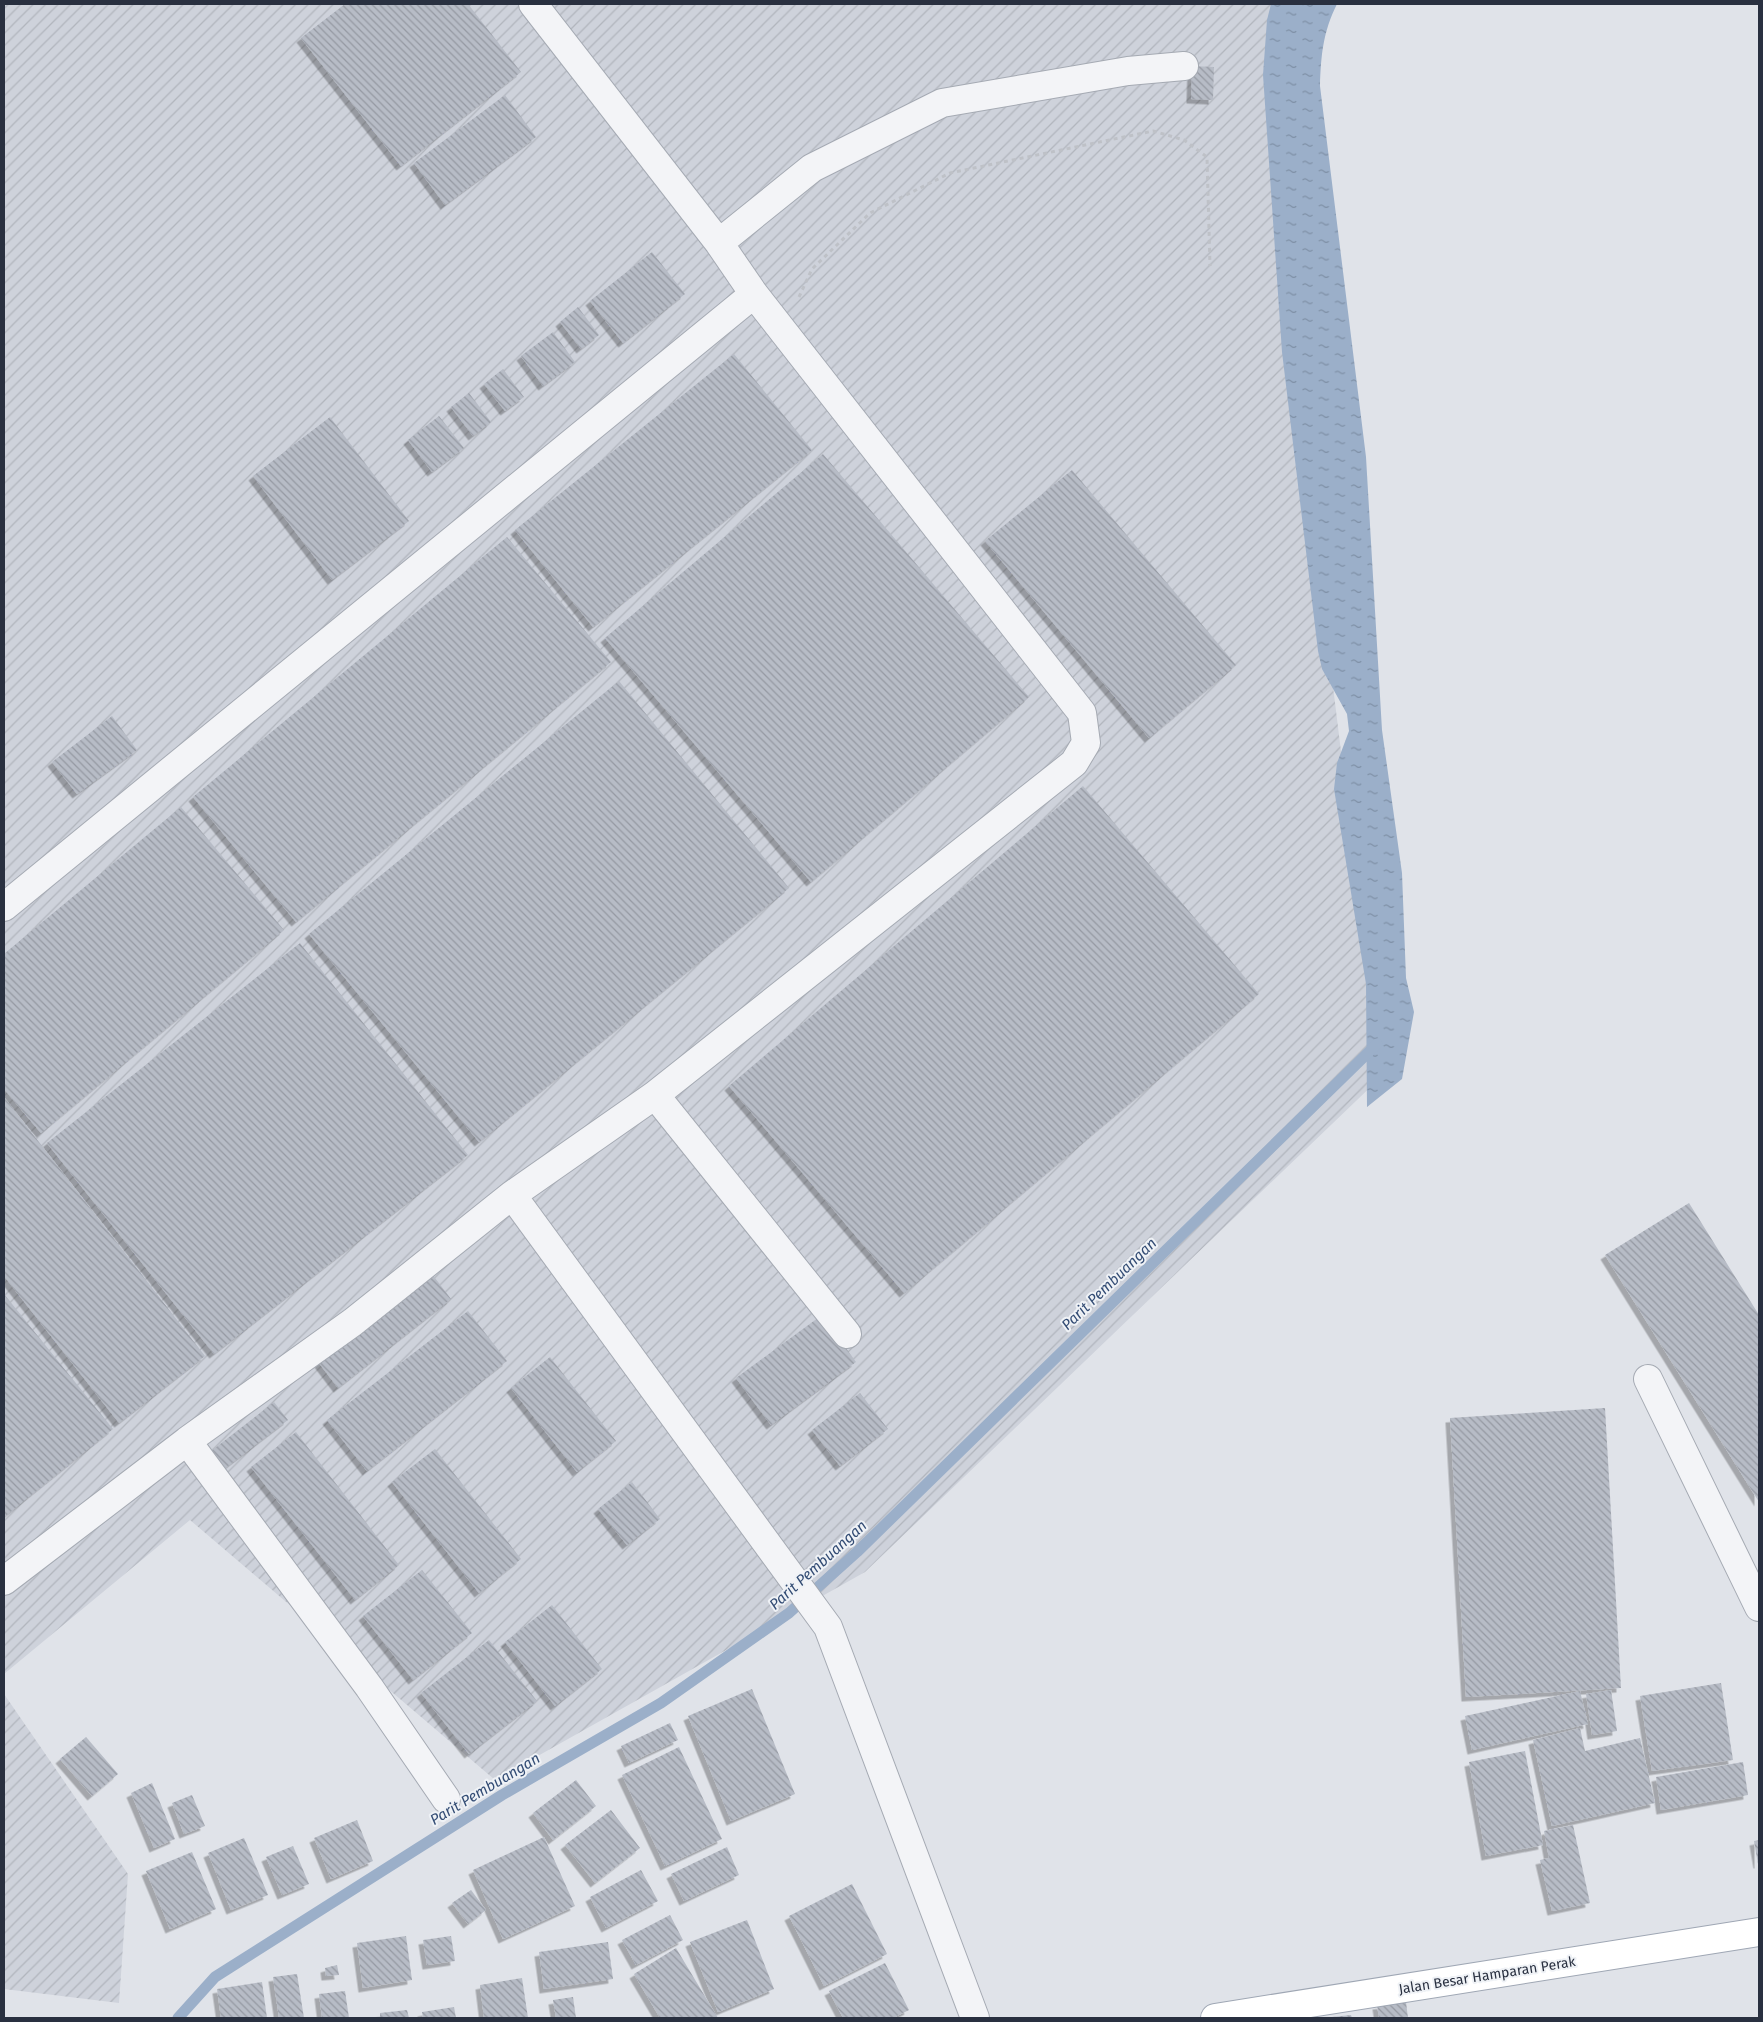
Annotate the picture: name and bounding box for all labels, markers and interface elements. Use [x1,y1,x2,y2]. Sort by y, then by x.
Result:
water label: Parit Pembuangan [1058,1234,1160,1334]
water label: Parit Pembuangan [766,1517,870,1613]
water label: Parit Pembuangan [427,1749,543,1829]
street label: Jalan Besar Hamparan Perak [1397,1953,1578,1998]

